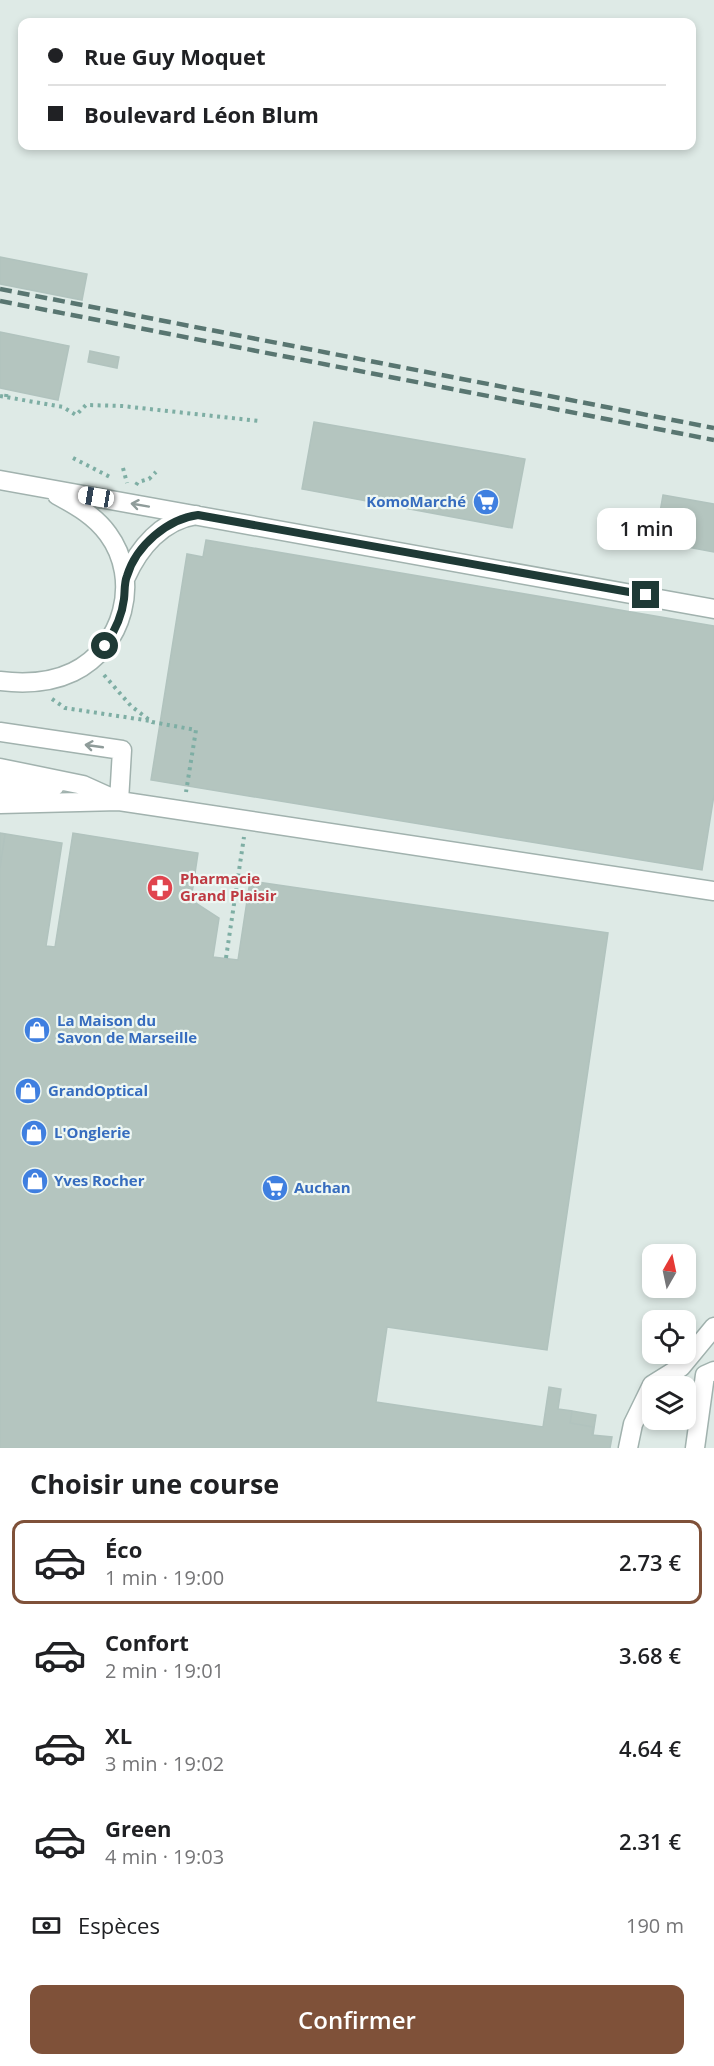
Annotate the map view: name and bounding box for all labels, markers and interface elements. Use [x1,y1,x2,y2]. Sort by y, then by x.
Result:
text: Rue Guy Moquet [84,41,266,71]
text: Boulevard Léon Blum [84,99,319,129]
car [77,485,115,509]
supermarket icon: KomoMarché [471,487,501,517]
place label: KomoMarché [366,491,466,511]
one-way arrow [131,499,151,510]
callout: 1 min [596,508,696,550]
text: 1 min [620,515,674,542]
route end [632,581,659,608]
route start [91,632,118,659]
one-way arrow [85,740,104,751]
place label: Pharmacie Grand Plaisir [180,868,277,905]
pharmacy icon: Pharmacie Grand Plaisir [145,873,175,903]
place label: La Maison du Savon de Marseille [57,1010,197,1047]
shop icon: La Maison du Savon de Marseille [22,1015,52,1045]
shop icon: GrandOptical [13,1076,43,1106]
place label: GrandOptical [48,1080,148,1100]
shop icon: L'Onglerie [19,1118,49,1148]
place label: L'Onglerie [54,1122,131,1142]
shop icon: Yves Rocher [20,1166,50,1196]
place label: Yves Rocher [54,1170,145,1190]
supermarket icon: Auchan [260,1173,290,1203]
place label: Auchan [294,1177,351,1197]
north arrow [642,1244,696,1298]
map controls [642,1244,696,1430]
button: locate [642,1310,696,1364]
button: layers [642,1376,696,1430]
text: Choisir une course [30,1465,279,1502]
text: Éco [105,1534,142,1564]
icon: car [33,1535,87,1589]
text: 2.73 € [619,1547,681,1577]
text: 1 min · 19:00 [105,1564,224,1591]
text: Confort [105,1627,189,1657]
icon: car [33,1628,87,1682]
text: 3.68 € [619,1640,681,1670]
text: 2 min · 19:01 [105,1657,224,1684]
text: XL [105,1720,132,1750]
icon: car [33,1721,87,1775]
text: 4.64 € [619,1733,681,1763]
text: 3 min · 19:02 [105,1750,224,1777]
text: Green [105,1813,171,1843]
icon: car [33,1814,87,1868]
text: 2.31 € [619,1826,681,1856]
text: 4 min · 19:03 [105,1843,224,1870]
icon: cash [30,1909,63,1942]
text: Espèces [78,1910,160,1940]
text: 190 m [626,1912,684,1939]
button: Confirmer [30,1985,684,2054]

